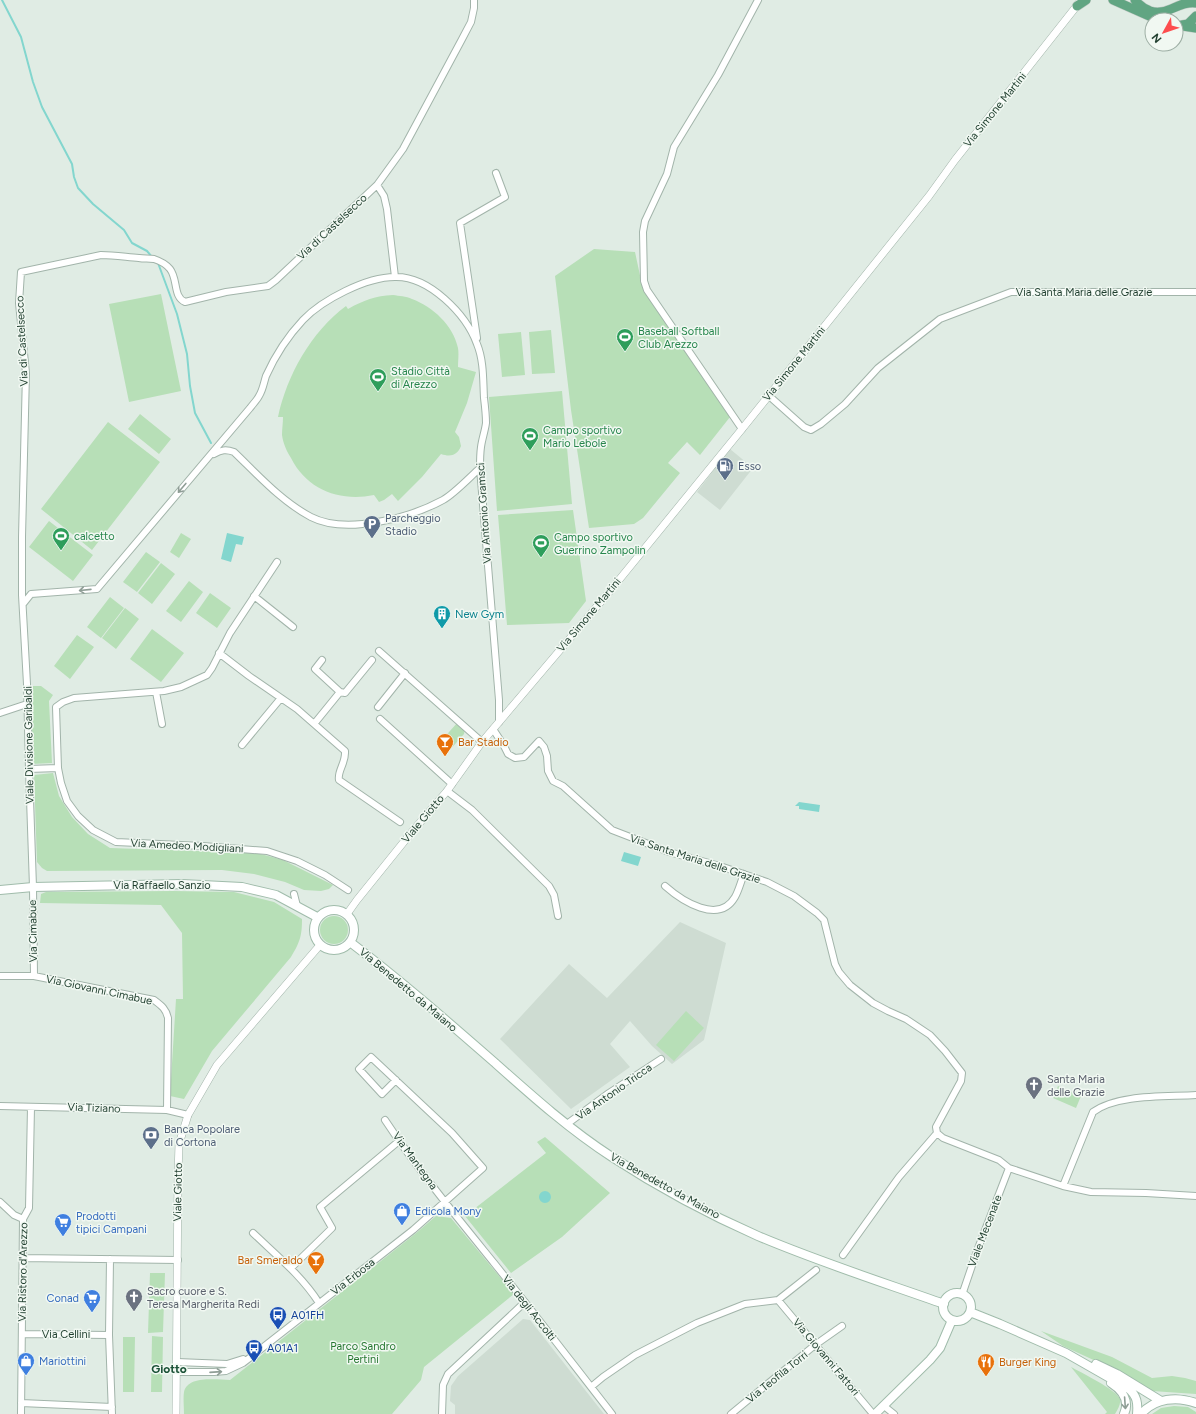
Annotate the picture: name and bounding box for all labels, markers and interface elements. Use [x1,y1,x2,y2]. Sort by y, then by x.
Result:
north arrow [1144,12,1184,52]
text: N [1149,31,1164,46]
street label: Via Simone Martini [961,70,1029,150]
street label: Via di Castelsecco [294,191,370,263]
street label: Via Santa Maria delle Grazie [1016,286,1152,299]
street label: Via di Castelsecco [13,295,31,387]
street label: Via Simone Martini [760,324,828,404]
place label: Baseball Softball Club Arezzo [638,325,719,351]
sports icon: Baseball Softball Club Arezzo [615,327,635,352]
place label: Stadio Città di Arezzo [391,365,450,391]
sports icon: Stadio Città di Arezzo [368,367,388,392]
place label: Campo sportivo Mario Lebole [543,424,622,450]
sports icon: Campo sportivo Mario Lebole [520,426,540,451]
fuel station icon: Esso [715,456,735,481]
place label: Esso [738,460,761,473]
street label: Via Antonio Gramsci [474,462,494,564]
one-way arrow [177,483,186,493]
place label: Parcheggio Stadio [385,512,441,538]
parking icon: Parcheggio Stadio [362,514,382,539]
sports icon: calcetto [51,526,71,551]
place label: calcetto [74,530,115,543]
place label: Campo sportivo Guerrino Zampolin [554,531,646,557]
sports icon: Campo sportivo Guerrino Zampolin [531,533,551,558]
street label: Via Simone Martini [554,575,624,655]
one-way arrow [79,586,92,594]
building icon: New Gym [432,604,452,629]
place label: New Gym [455,608,504,621]
street label: Viale Divisione Garibaldi [21,686,37,804]
bar icon: Bar Stadio [435,732,455,757]
place label: Bar Stadio [458,736,509,749]
street label: Viale Giotto [399,792,447,846]
street label: Via Santa Maria delle Grazie [628,832,762,886]
street label: Via Amedeo Modigliani [130,837,244,855]
street label: Via Raffaello Sanzio [113,879,211,892]
street label: Via Cimabue [26,900,40,962]
street label: Via Benedetto da Maiano [356,945,460,1035]
street label: Via Giovanni Cimabue [45,972,153,1008]
street label: Via Antonio Tricca [574,1061,654,1123]
place label: Santa Maria delle Grazie [1047,1073,1105,1099]
church icon: Santa Maria delle Grazie [1024,1075,1044,1100]
street label: Via Tiziano [67,1101,121,1115]
place label: Banca Popolare di Cortona [164,1123,240,1149]
bank icon: Banca Popolare di Cortona [141,1125,161,1150]
street label: Via Mantegna [390,1130,440,1192]
street label: Via Benedetto da Maiano [608,1150,722,1222]
street label: Viale Giotto [171,1162,185,1222]
street label: Viale Mecenate [965,1193,1005,1269]
shop icon: Edicola Mony [392,1201,412,1226]
place label: Edicola Mony [415,1205,481,1218]
place label: Prodotti tipici Campani [76,1210,147,1236]
supermarket icon: Prodotti tipici Campani [53,1212,73,1237]
street label: Via Ristoro d'Arezzo [16,1222,30,1322]
bar icon: Bar Smeraldo [306,1250,326,1275]
place label: Bar Smeraldo [238,1254,303,1267]
street label: Via Erbosa [328,1256,378,1298]
street label: Via degli Accolti [499,1273,559,1343]
place label: Sacro cuore e S. Teresa Margherita Redi [147,1285,259,1311]
church icon: Sacro cuore e S. Teresa Margherita Redi [124,1287,144,1312]
supermarket icon: Conad [82,1288,102,1313]
place label: Conad [46,1292,79,1305]
bus stop icon: A01FH [268,1305,288,1330]
place label: A01FH [291,1309,324,1322]
street label: Via Giovanni Fattori [790,1316,862,1398]
street label: Via Cellini [42,1328,90,1341]
bus stop icon: A01A1 [244,1338,264,1363]
park label: Parco Sandro Pertini [330,1340,396,1366]
place label: A01A1 [267,1342,298,1355]
street label: Via Teofila Torri [744,1348,810,1406]
shop icon: Mariottini [16,1351,36,1376]
restaurant icon: Burger King [976,1352,996,1377]
place label: Mariottini [39,1355,86,1368]
place label: Burger King [999,1356,1056,1369]
district label: Giotto [151,1362,187,1376]
one-way arrow [209,1368,222,1375]
one-way arrow [1121,1396,1129,1409]

